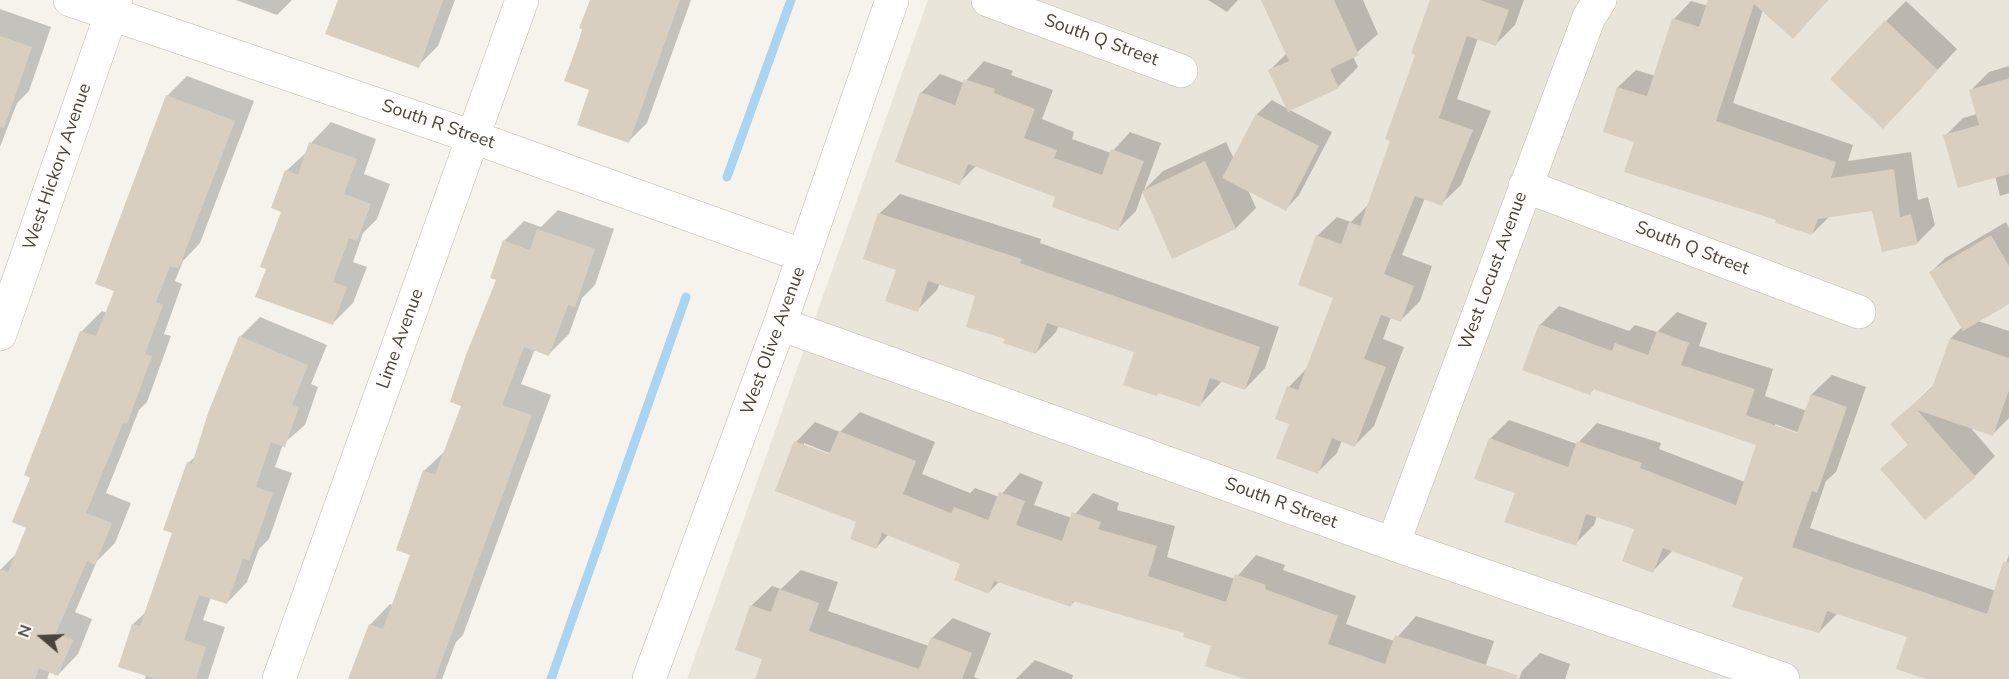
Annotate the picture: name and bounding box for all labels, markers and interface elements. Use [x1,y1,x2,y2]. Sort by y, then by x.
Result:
street label: South Q Street [1041,10,1161,72]
street label: West Hickory Avenue [19,81,97,253]
street label: South R Street [379,96,497,154]
street label: West Locust Avenue [1455,189,1533,353]
street label: South Q Street [1632,217,1752,281]
street label: West Olive Avenue [737,264,811,418]
street label: Lime Avenue [373,286,429,392]
street label: South R Street [1222,474,1340,534]
north arrow [12,607,72,667]
text: N [13,622,37,640]

